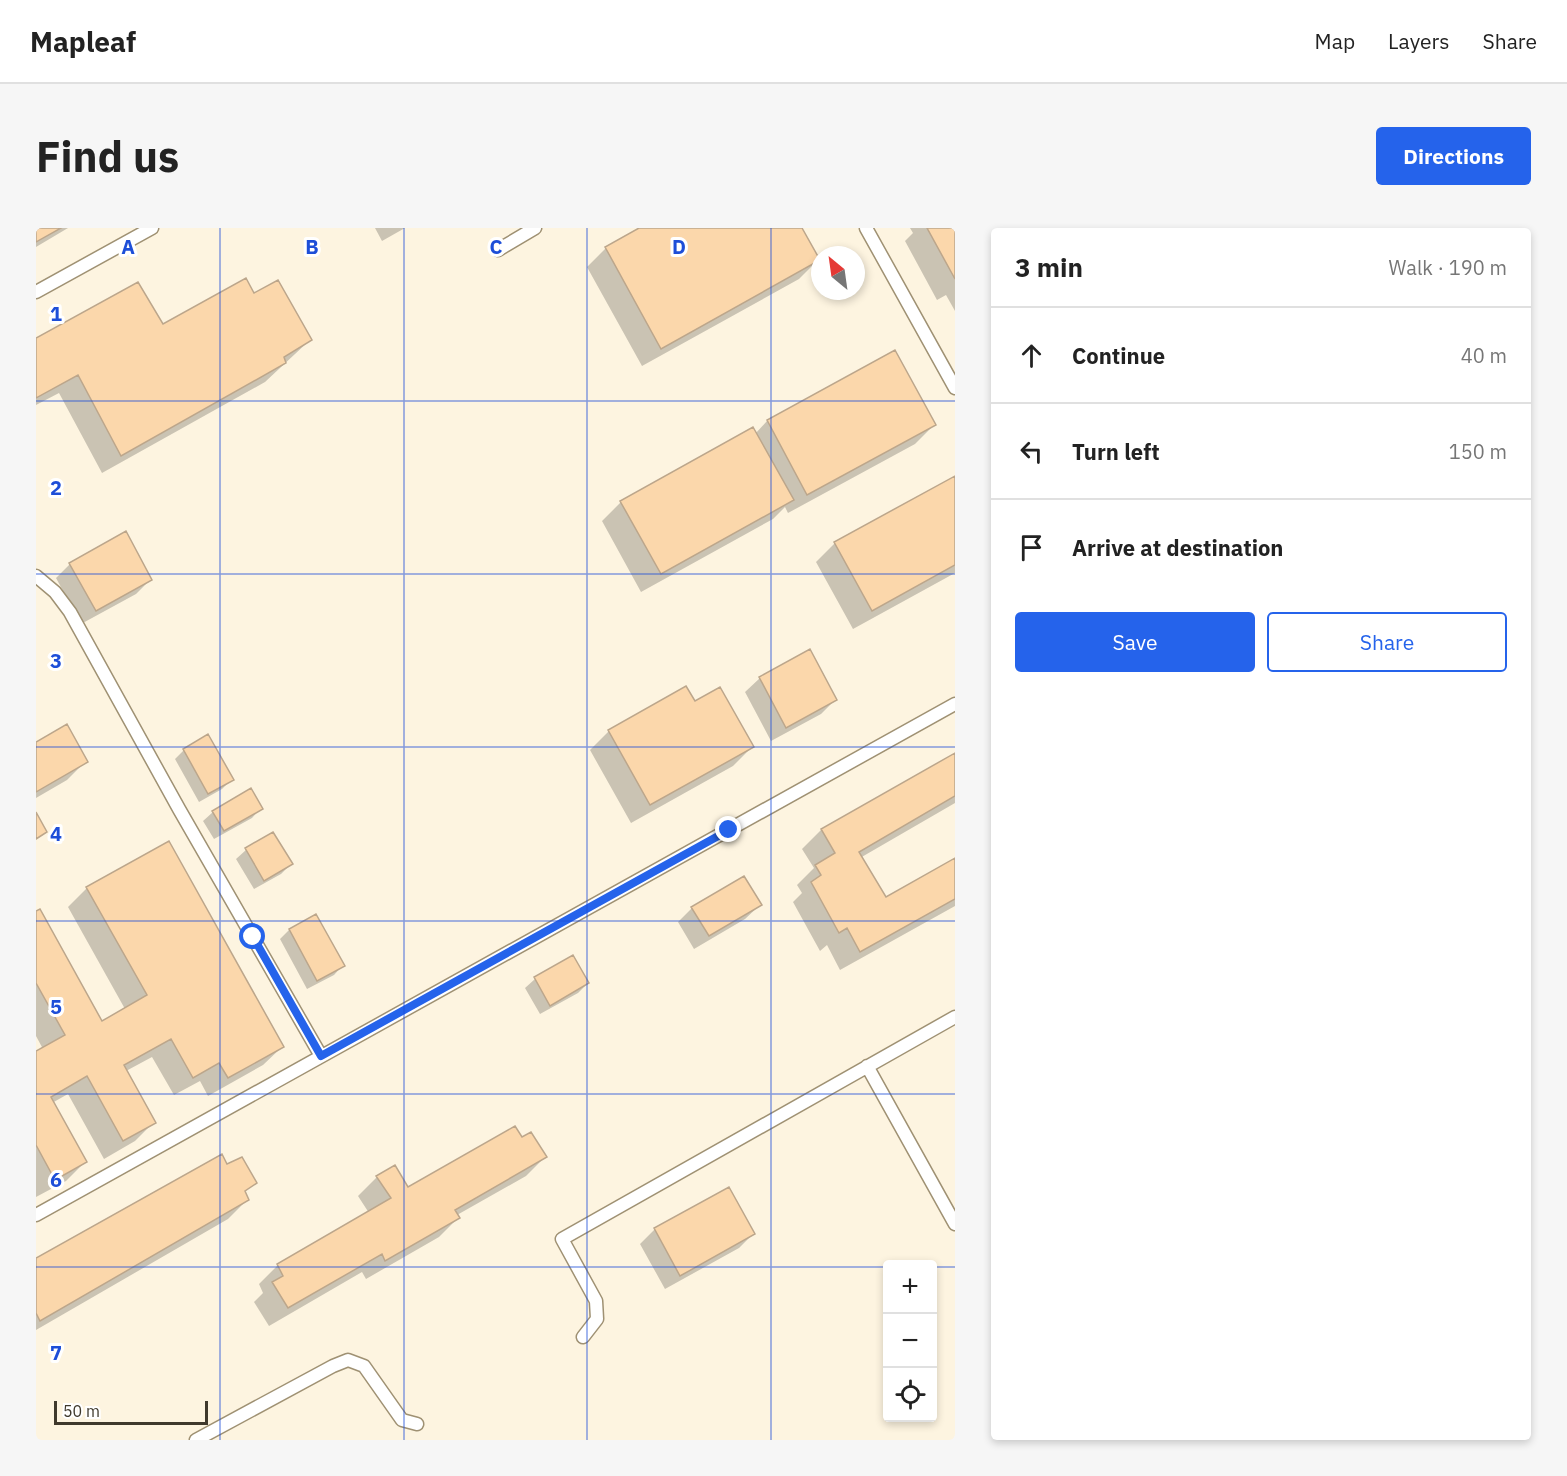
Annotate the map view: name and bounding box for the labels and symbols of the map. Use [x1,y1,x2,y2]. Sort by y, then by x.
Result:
text: A [121,233,135,260]
text: B [305,233,319,260]
text: C [489,233,503,260]
text: D [672,233,686,260]
north arrow [811,246,865,300]
text: 1 [50,300,62,327]
text: 2 [50,474,62,501]
text: 3 [50,647,62,674]
route end [715,816,741,842]
text: 4 [50,820,62,847]
route start [239,923,265,949]
text: 5 [50,993,62,1020]
text: 6 [50,1166,62,1193]
text: 7 [50,1339,62,1366]
scale bar [54,1398,208,1426]

